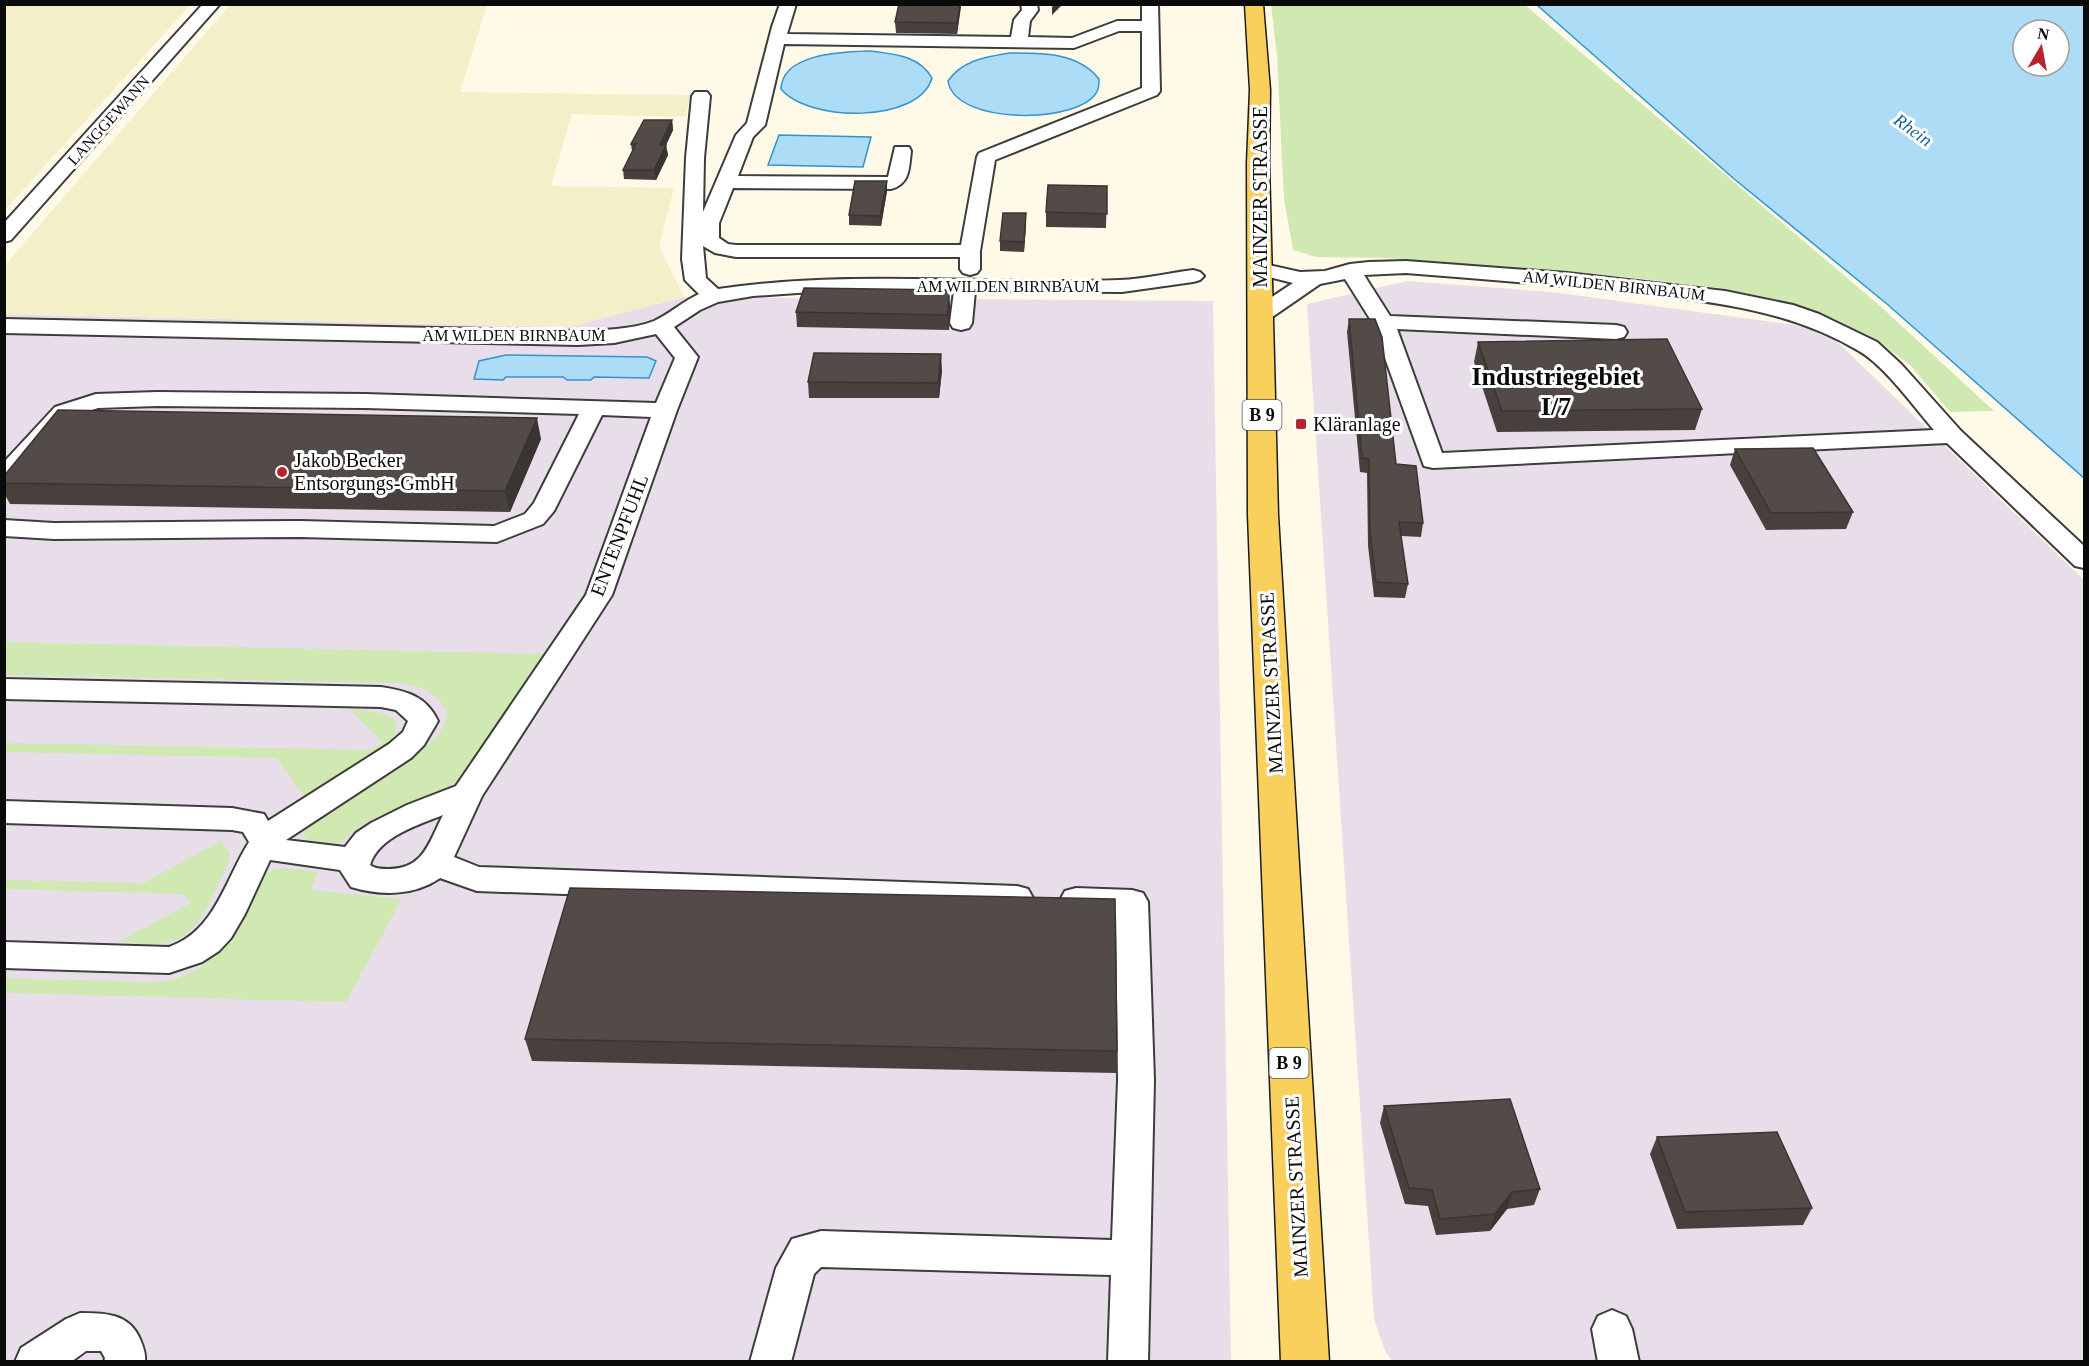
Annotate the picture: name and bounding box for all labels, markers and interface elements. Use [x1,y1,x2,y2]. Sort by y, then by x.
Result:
north arrow [2011,18,2071,78]
text: N [2036,24,2051,43]
street label: LANGGEWANN [64,72,153,168]
street label: MAINZER STRASSE [1249,106,1271,288]
water label: Rhein [1889,109,1936,150]
street label: AM WILDEN BIRNBAUM [1522,267,1706,304]
street label: AM WILDEN BIRNBAUM [917,278,1099,295]
street label: AM WILDEN BIRNBAUM [423,327,605,344]
district label: Industriegebiet I/7 [1472,362,1641,421]
road number: B 9 [1242,400,1282,430]
place label: Kläranlage [1313,413,1401,436]
marker: Kläranlage [1294,417,1308,431]
place label: Jakob Becker Entsorgungs-GmbH [294,449,455,495]
marker: Jakob Becker Entsorgungs-GmbH [275,465,289,479]
street label: ENTENPFUHL [586,471,652,599]
street label: MAINZER STRASSE [1255,592,1287,774]
road number: B 9 [1270,1048,1308,1078]
street label: MAINZER STRASSE [1280,1096,1312,1278]

